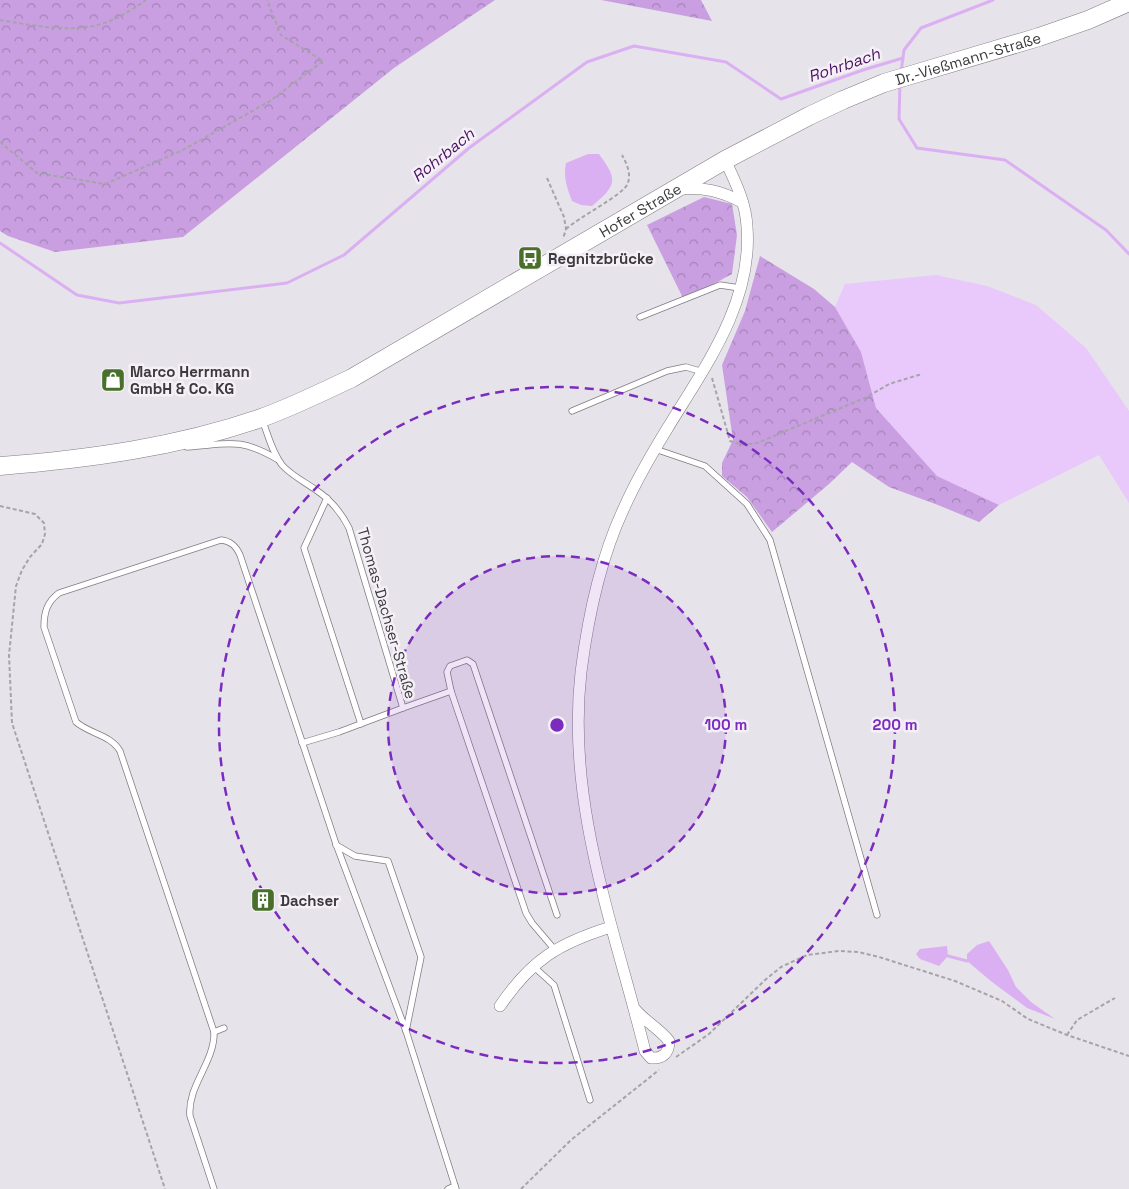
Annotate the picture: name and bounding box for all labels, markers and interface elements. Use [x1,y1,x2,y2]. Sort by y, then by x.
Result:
street label: Dr.-Vießmann-Straße [893,27,1043,89]
water label: Rohrbach [805,43,884,87]
water label: Rohrbach [407,123,479,187]
street label: Hofer Straße [595,178,684,241]
bus stop icon: Regnitzbrücke [517,245,543,271]
place label: Regnitzbrücke [548,249,654,268]
place label: Marco Herrmann GmbH & Co. KG [130,362,250,398]
shop icon: Marco Herrmann GmbH & Co. KG [100,367,126,393]
street label: Thomas-Dachser-Straße [353,525,421,701]
text: 100 m [705,715,747,734]
text: 200 m [873,715,917,734]
centre of rings [548,716,566,734]
building icon: Dachser [250,887,276,913]
place label: Dachser [280,891,339,910]

